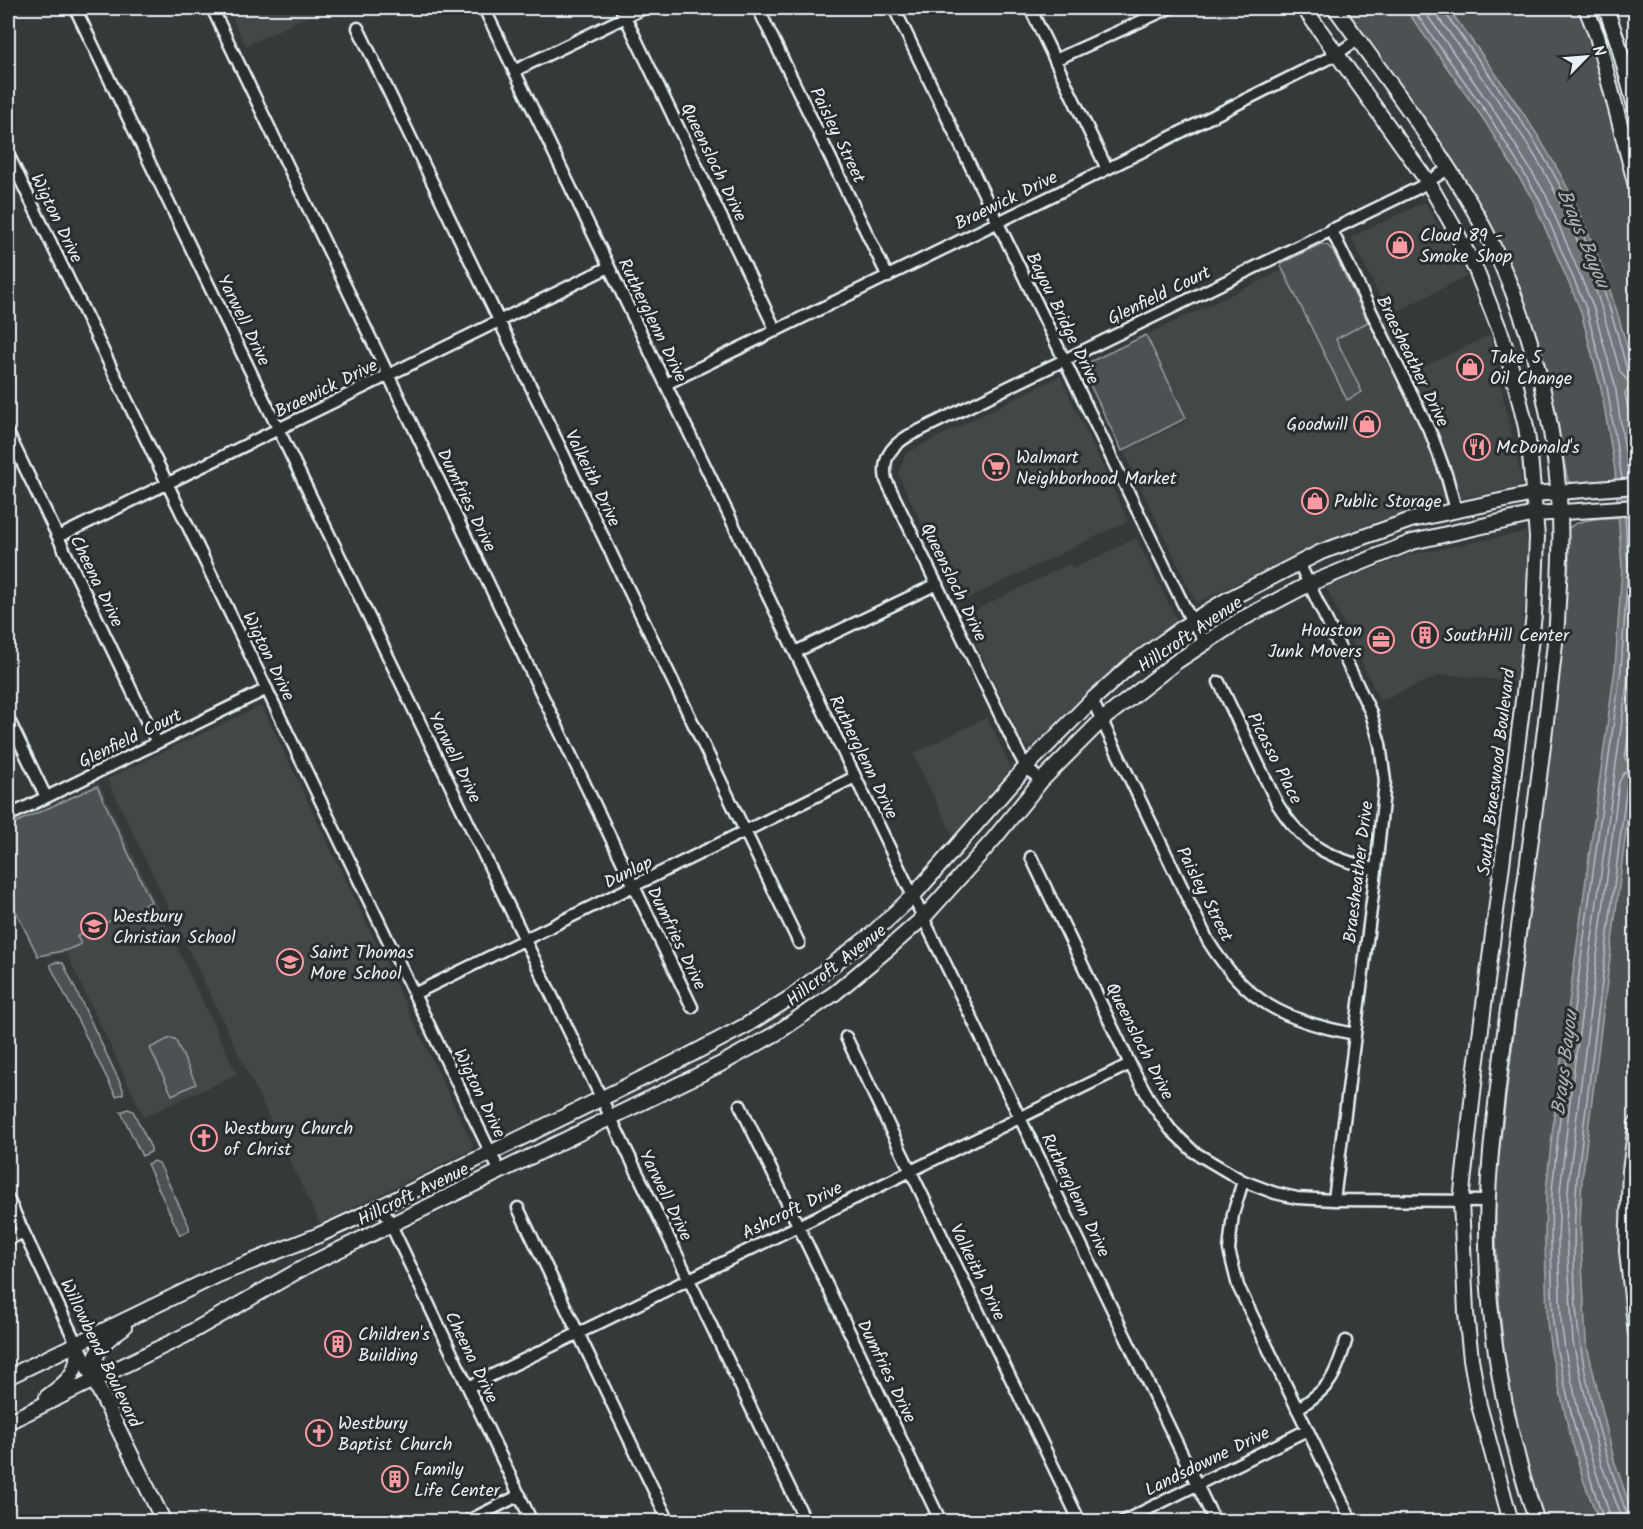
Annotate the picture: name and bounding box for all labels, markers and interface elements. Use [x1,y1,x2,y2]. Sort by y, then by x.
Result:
north arrow [1556,27,1616,87]
text: N [1585,41,1612,61]
street label: Paisley Street [801,83,873,190]
street label: Queensloch Drive [671,98,754,227]
street label: Braewick Drive [950,164,1063,239]
street label: Wigton Drive [21,169,90,268]
water label: Brays Bayou [1547,184,1618,295]
place label: Cloud 89 - Smoke Shop [1420,222,1512,272]
shop icon: Cloud 89 - Smoke Shop [1385,230,1415,260]
street label: Bayou Bridge Drive [1017,247,1106,390]
street label: Rutherglenn Drive [609,254,694,388]
street label: Glenfield Court [1103,258,1217,334]
street label: Yarwell Drive [208,270,277,371]
street label: Braesheather Drive [1367,291,1456,432]
place label: Take 5 Oil Change [1490,344,1572,394]
street label: Braewick Drive [270,352,383,427]
shop icon: Take 5 Oil Change [1455,352,1485,382]
shop icon: Goodwill [1352,409,1382,439]
place label: Goodwill [1286,411,1349,440]
street label: Valkeith Drive [556,425,628,532]
restaurant icon: McDonald's [1462,432,1492,462]
place label: McDonald's [1496,434,1580,463]
street label: Dumfries Drive [428,444,503,557]
place label: Walmart Neighborhood Market [1016,444,1178,494]
supermarket icon: Walmart Neighborhood Market [981,452,1011,482]
shop icon: Public Storage [1300,486,1330,516]
place label: Public Storage [1334,488,1442,517]
street label: Queensloch Drive [911,518,994,647]
street label: Cheena Drive [61,531,130,633]
street label: Hillcroft Avenue [1132,589,1249,681]
street label: Wigton Drive [233,607,302,706]
place label: Houston Junk Movers [1268,617,1362,667]
building icon: SouthHill Center [1410,620,1440,650]
place label: SouthHill Center [1444,622,1570,651]
office icon: Houston Junk Movers [1366,625,1396,655]
street label: South Braeswood Boulevard [1470,666,1525,877]
street label: Rutherglenn Drive [820,691,905,825]
street label: Glenfield Court [74,701,188,777]
street label: Yarwell Drive [419,707,488,808]
street label: Picasso Place [1238,708,1309,810]
street label: Braesheather Drive [1336,799,1383,945]
street label: Paisley Street [1167,842,1241,949]
street label: Dunlap [599,849,658,898]
street label: Dumfries Drive [638,882,713,995]
place label: Westbury Christian School [113,903,236,953]
school or university icon: Westbury Christian School [79,911,109,941]
street label: Hillcroft Avenue [780,917,894,1015]
place label: Saint Thomas More School [310,939,414,989]
school or university icon: Saint Thomas More School [275,947,305,977]
street label: Queensloch Drive [1097,978,1181,1106]
water label: Brays Bayou [1544,1007,1589,1117]
street label: Wigton Drive [444,1044,513,1143]
place label: Westbury Church of Christ [224,1115,353,1165]
church icon: Westbury Church of Christ [189,1123,219,1153]
street label: Rutherglenn Drive [1032,1129,1117,1263]
street label: Yarwell Drive [630,1145,699,1246]
street label: Hillcroft Avenue [353,1156,474,1235]
street label: Ashcroft Drive [737,1174,848,1248]
street label: Valkeith Drive [941,1219,1013,1326]
street label: Willowbend Boulevard [51,1274,149,1434]
street label: Cheena Drive [436,1307,505,1409]
street label: Dumfries Drive [848,1315,923,1428]
place label: Children's Building [358,1321,430,1371]
building icon: Children's Building [323,1329,353,1359]
place label: Westbury Baptist Church [338,1410,452,1460]
church icon: Westbury Baptist Church [304,1418,334,1448]
street label: Landsdowne Drive [1140,1419,1275,1505]
place label: Family Life Center [414,1456,501,1506]
building icon: Family Life Center [380,1464,410,1494]

